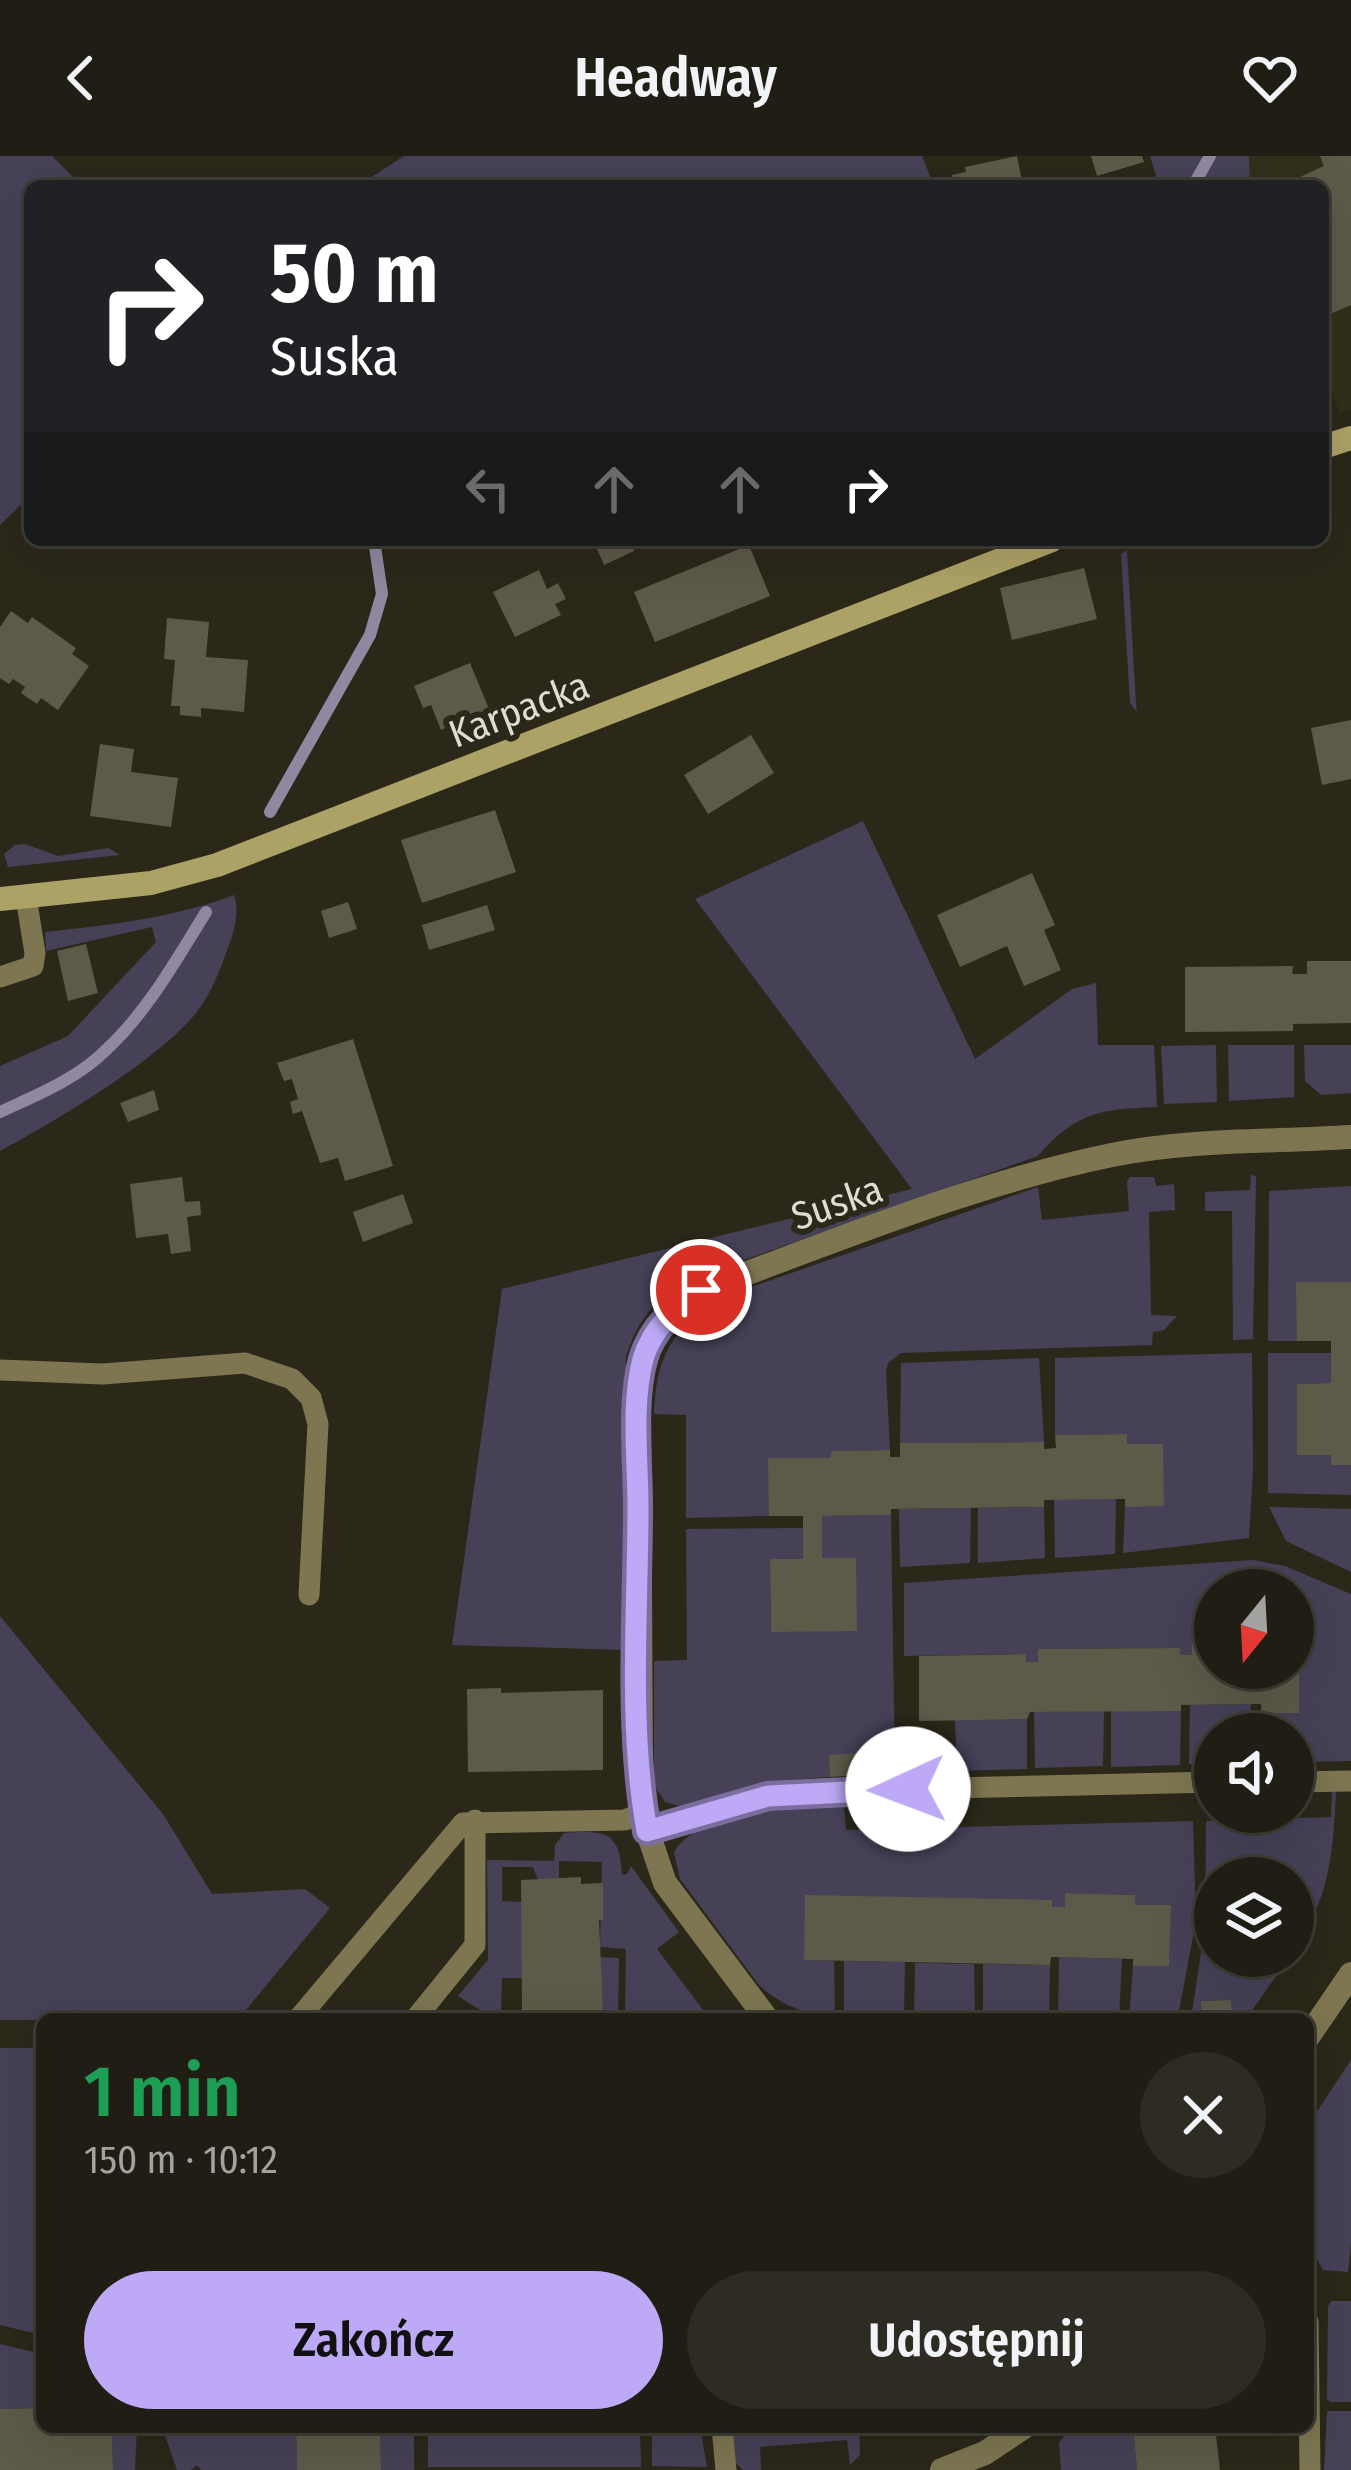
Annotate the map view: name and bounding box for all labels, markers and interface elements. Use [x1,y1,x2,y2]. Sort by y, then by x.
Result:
icon: back [48,45,114,111]
icon: heart [1237,45,1303,111]
text: Headway [574,46,777,110]
text: 50 m [270,223,439,324]
icon: right [72,228,228,384]
text: Suska [270,325,399,389]
icon: left [455,456,521,522]
icon: ahead [581,456,647,522]
icon: ahead [707,456,773,522]
icon: right [833,456,899,522]
street label: Karpacka [443,662,595,758]
street label: Suska [786,1166,888,1240]
pin [650,1239,752,1341]
icon: arrive [668,1257,734,1323]
north arrow [1194,1569,1314,1689]
map controls [1194,1569,1314,1977]
button: sound [1194,1713,1314,1833]
position arrow [845,1726,971,1852]
button: layers [1194,1857,1314,1977]
text: 1 min [84,2049,241,2135]
button: close [1140,2052,1266,2178]
text: 150 m · 10:12 [84,2137,278,2183]
button: Zakończ [84,2271,663,2409]
button: Udostępnij [687,2271,1266,2409]

